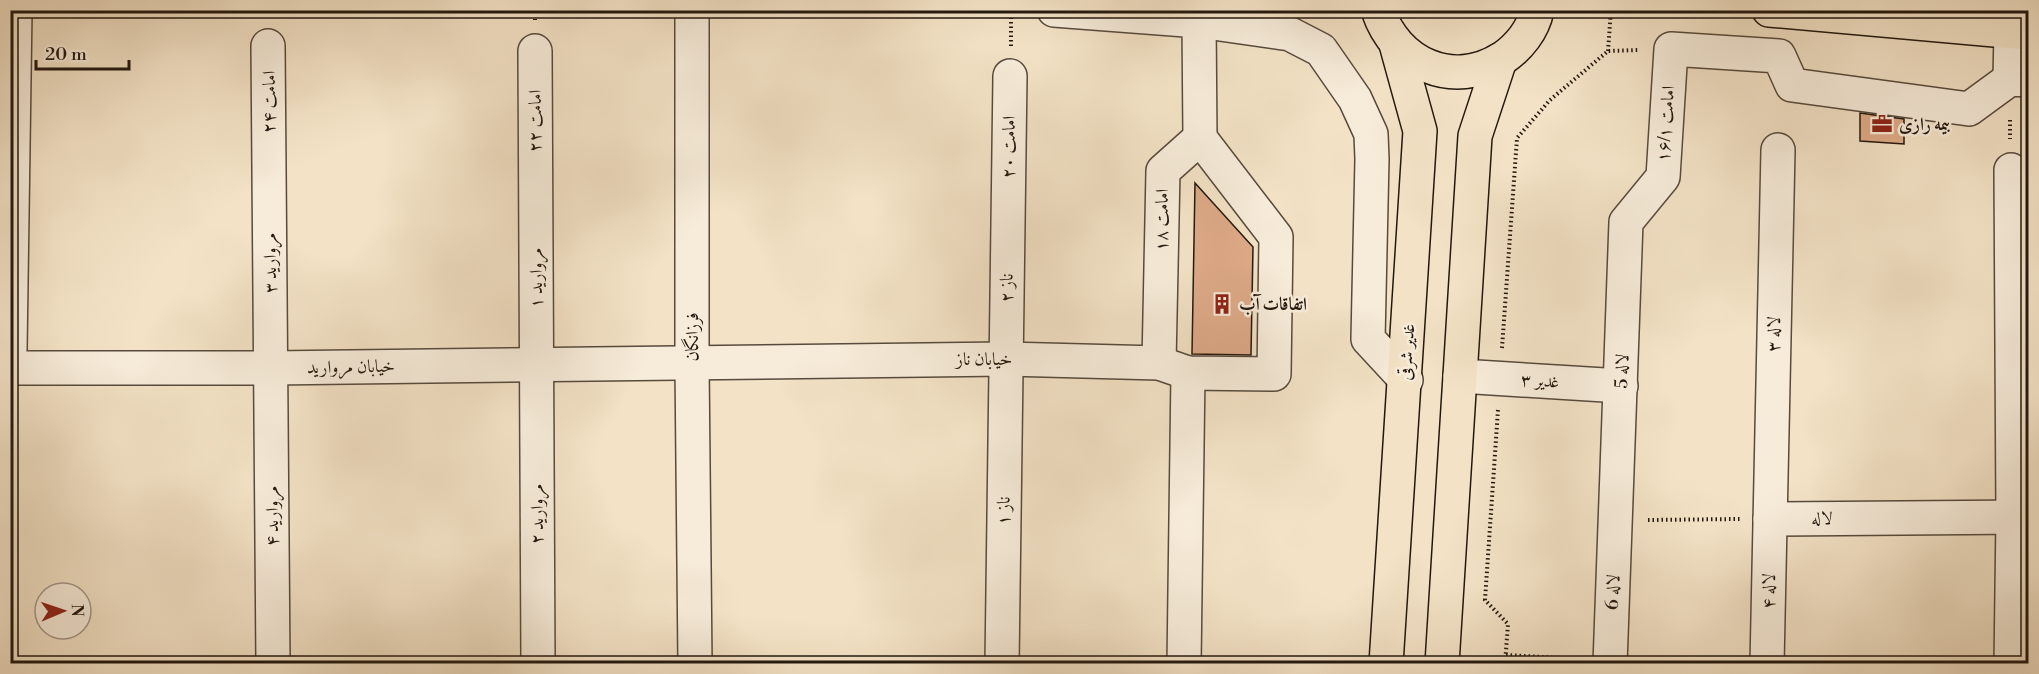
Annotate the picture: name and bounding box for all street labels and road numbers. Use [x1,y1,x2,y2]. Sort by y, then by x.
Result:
street label: امامت ۲۴ [258,71,281,133]
street label: امامت ۱۶/۱ [1652,85,1680,163]
street label: امامت ۲۲ [524,90,547,152]
street label: امامت ۲۰ [997,115,1021,179]
street label: امامت ۱۸ [1150,188,1174,252]
street label: مروارید ۳ [259,233,283,293]
street label: مروارید ۱ [525,248,549,308]
street label: ناز ۲ [995,273,1019,303]
street label: فرزانگان [680,312,704,362]
street label: لاله ۳ [1762,316,1786,352]
street label: غدیر شرقی [1394,323,1420,381]
street label: خیابان ناز [954,348,1012,371]
street label: لاله 5 [1610,353,1634,389]
street label: خیابان مروارید [307,355,395,380]
street label: غدیر ۳ [1520,369,1560,393]
street label: مروارید ۲ [526,484,550,544]
street label: مروارید ۴ [261,486,285,546]
street label: ناز ۱ [992,496,1016,526]
street label: لاله [1811,507,1833,530]
street label: لاله ۴ [1757,573,1781,609]
street label: لاله 6 [1601,574,1625,610]

